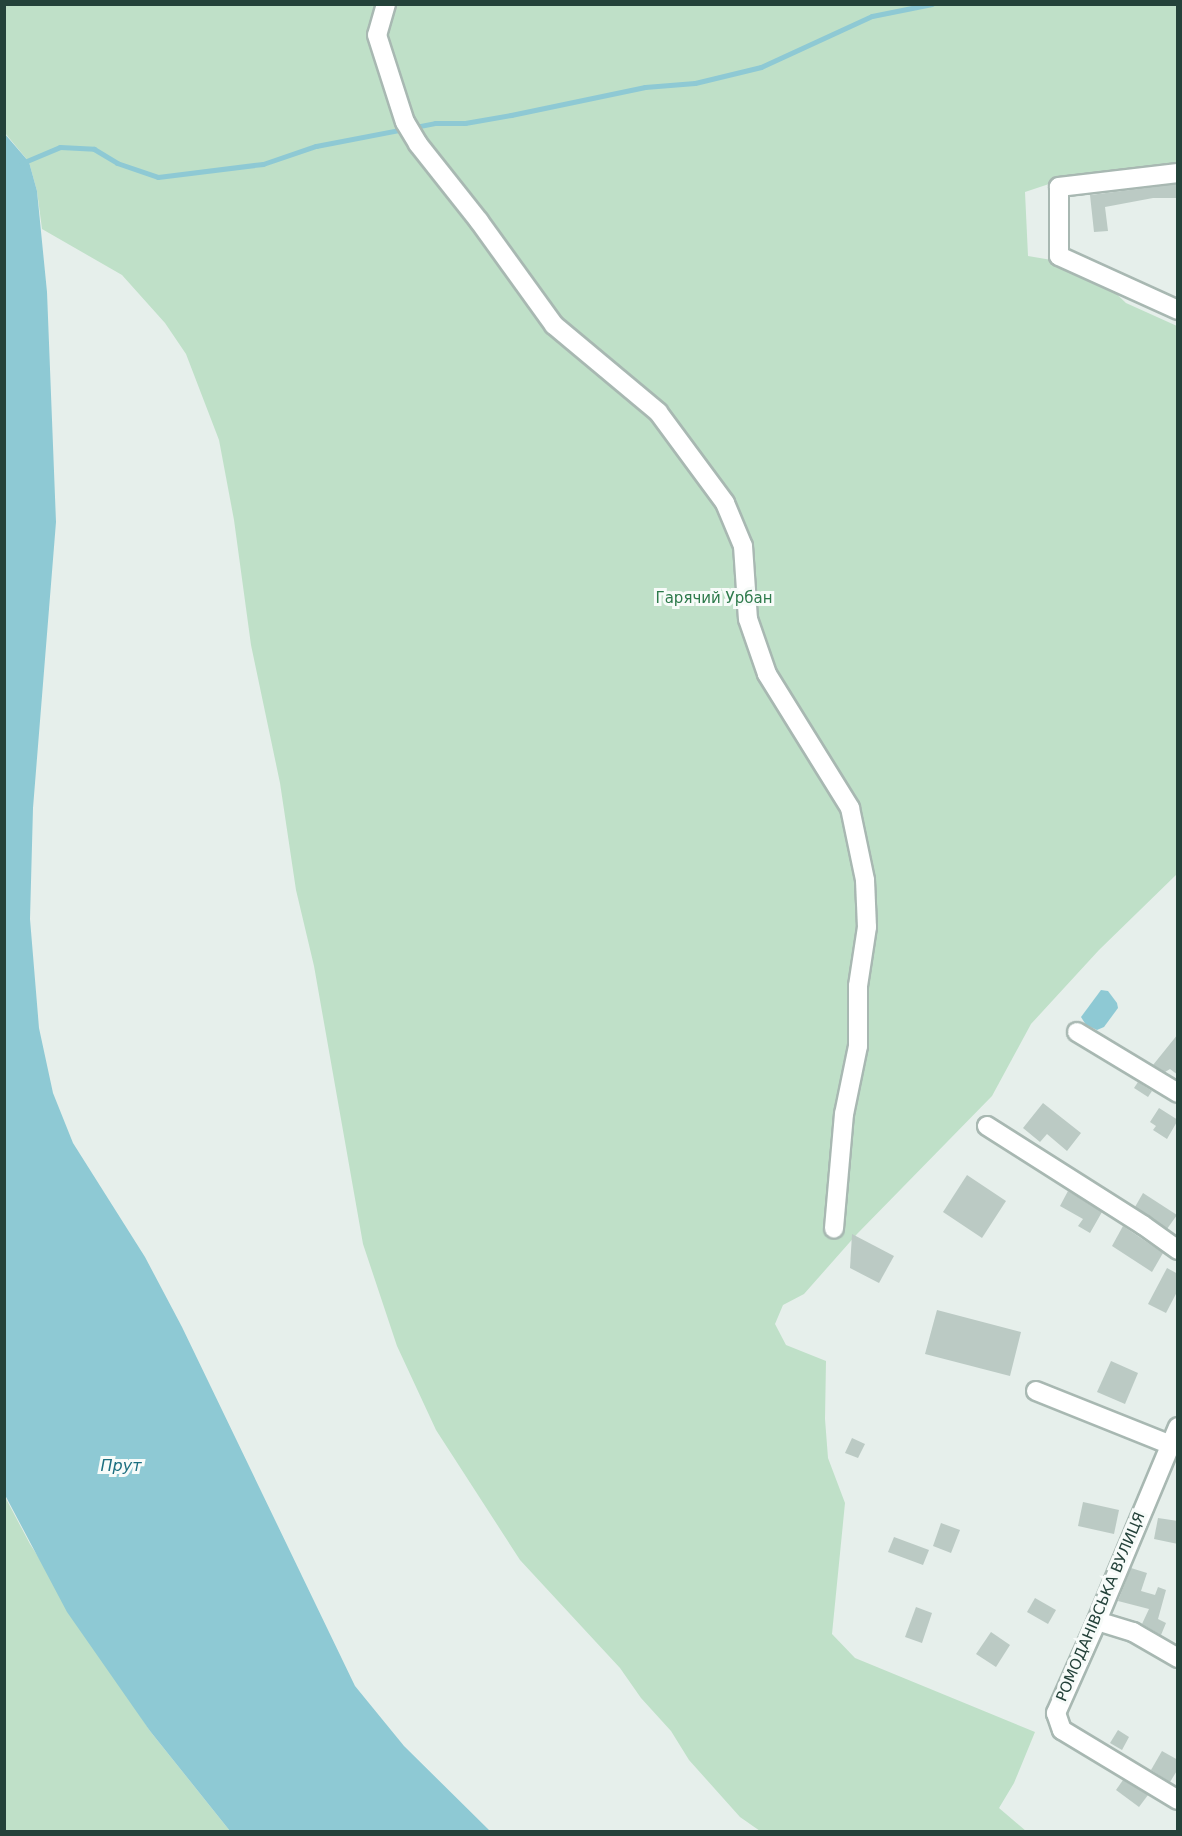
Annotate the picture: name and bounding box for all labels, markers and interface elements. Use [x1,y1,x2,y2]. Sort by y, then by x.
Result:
park label: Гарячий Урбан [656,590,772,608]
water label: Прут [101,1456,141,1476]
street label: РОМОДАНІВСЬКА ВУЛИЦЯ [1053,1510,1149,1704]

